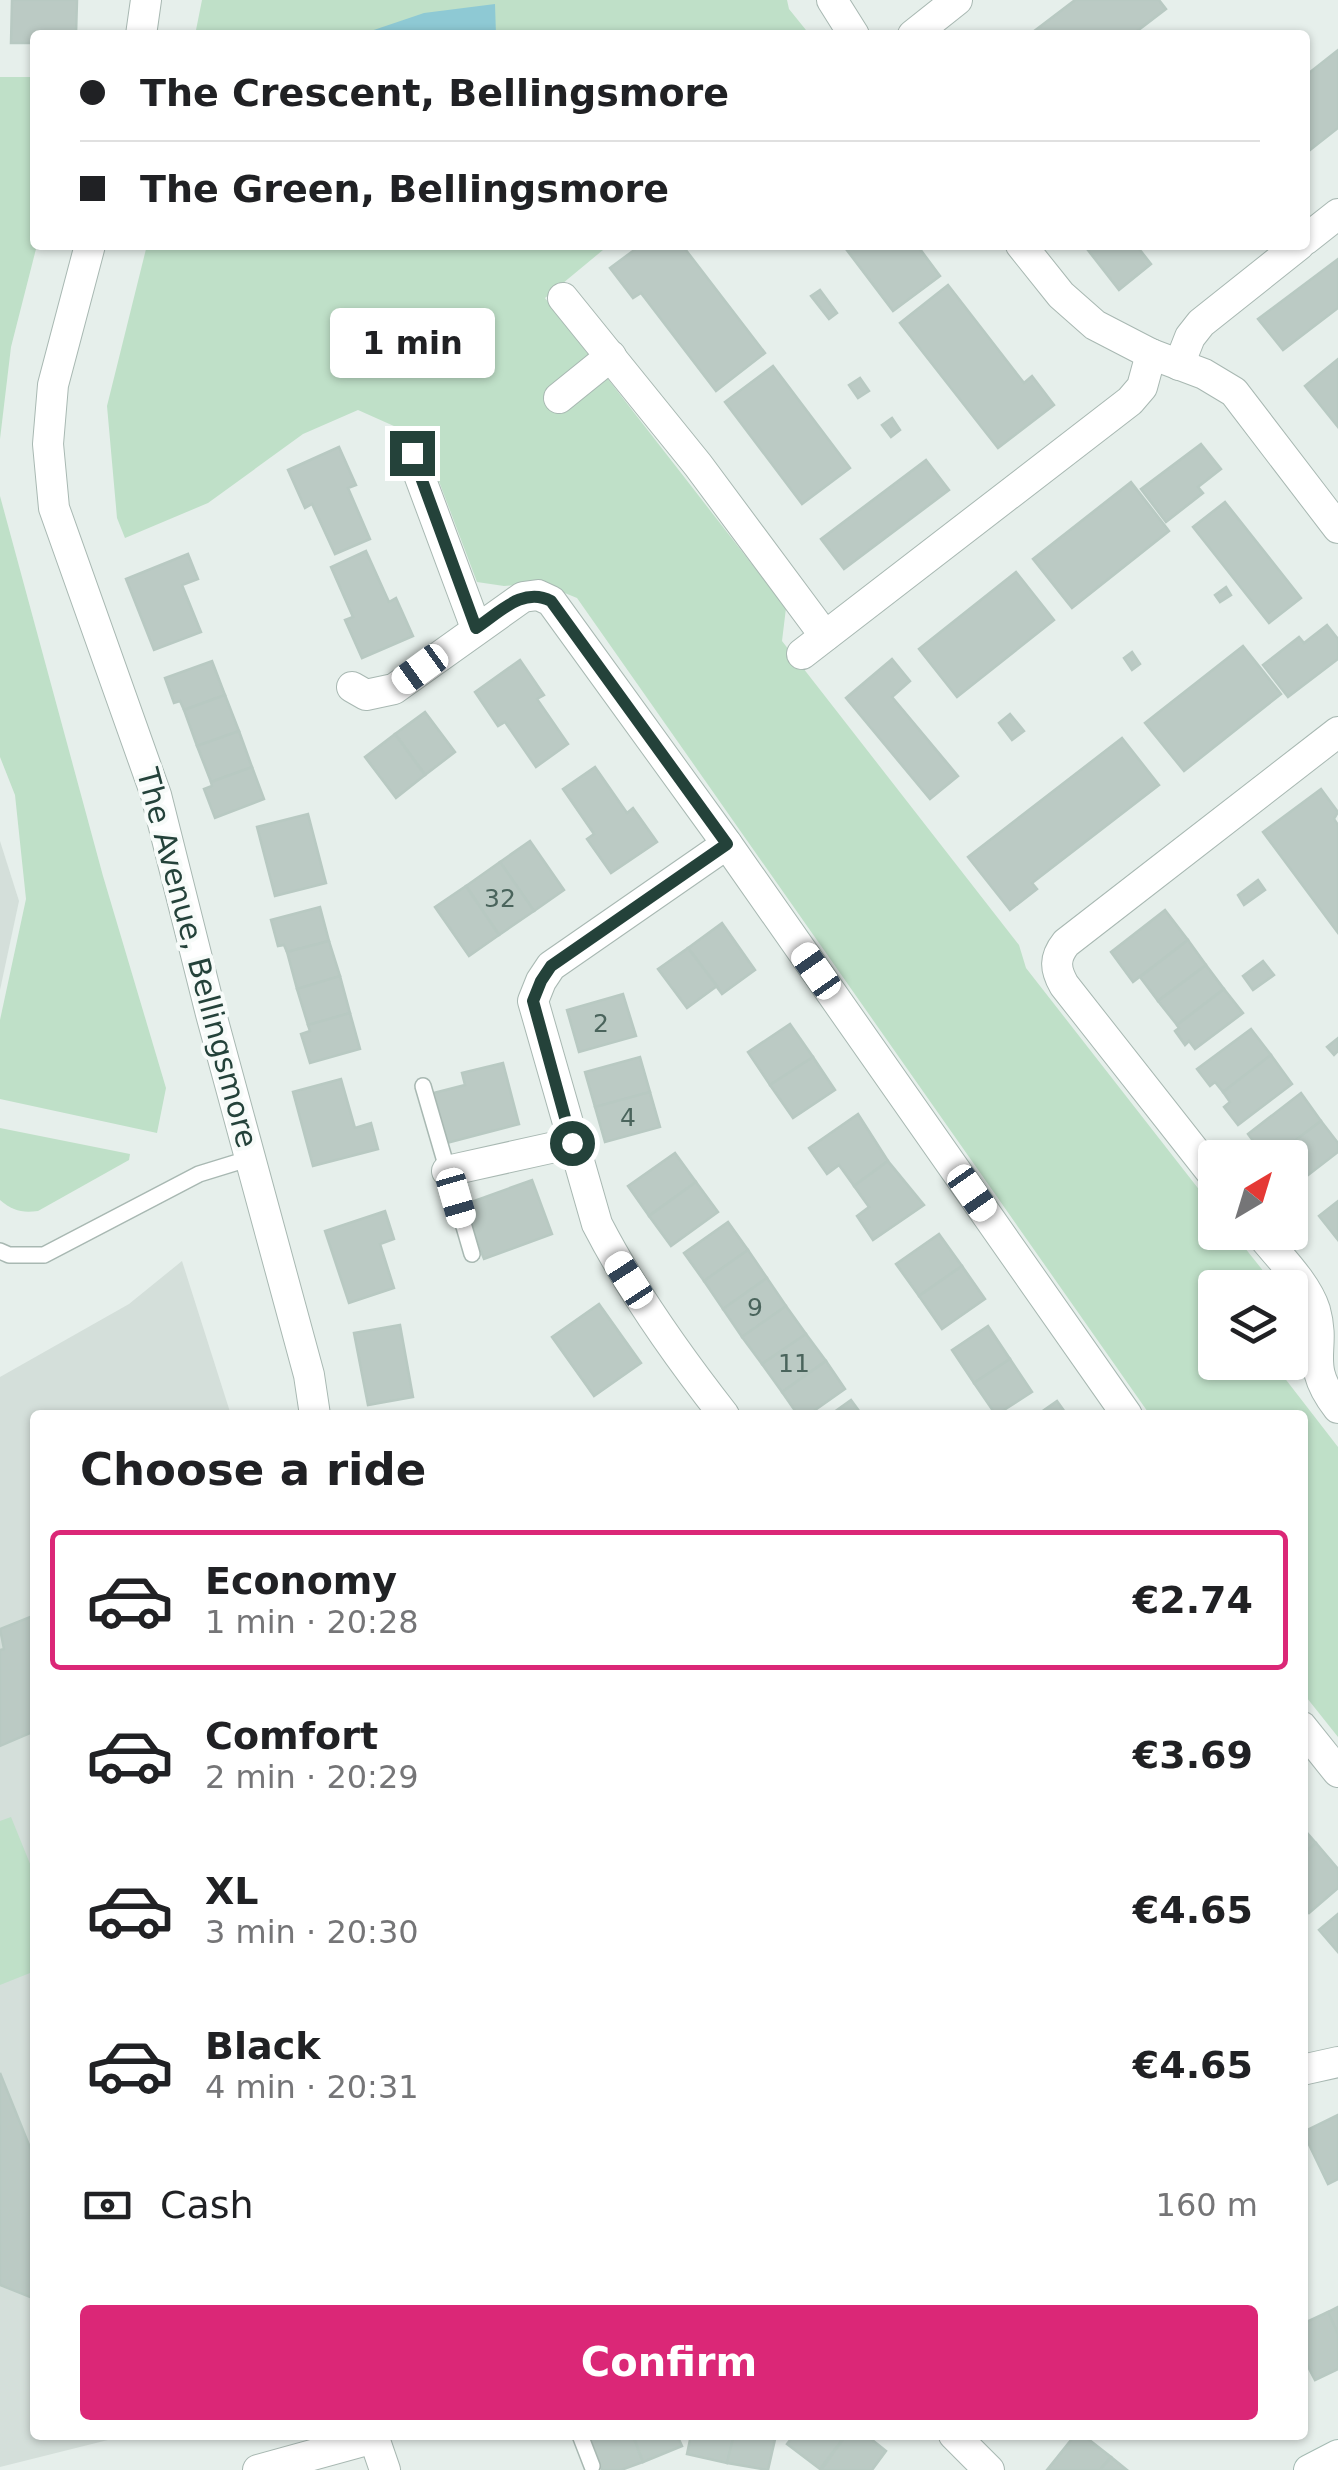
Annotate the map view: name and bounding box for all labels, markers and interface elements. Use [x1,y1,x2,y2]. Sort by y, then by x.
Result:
text: The Crescent, Bellingsmore [140,71,729,115]
text: The Green, Bellingsmore [140,167,669,211]
callout: 1 min [330,308,494,378]
text: 1 min [362,324,463,362]
route end [390,431,435,476]
car [387,639,453,699]
street label: The Avenue, Bellingsmore [130,763,265,1151]
house number: 32 [484,884,516,913]
car [787,938,845,1004]
house number: 2 [593,1009,609,1038]
house number: 4 [620,1103,636,1132]
route start [550,1121,595,1166]
north arrow [1198,1140,1308,1250]
map controls [1198,1140,1308,1380]
car [943,1160,1001,1226]
car [433,1165,479,1231]
car [600,1247,658,1313]
button: layers [1198,1270,1308,1380]
house number: 9 [747,1293,763,1322]
house number: 11 [778,1349,810,1378]
text: Choose a ride [80,1443,426,1496]
icon: car [85,1555,175,1645]
text: Economy [205,1559,397,1603]
text: €2.74 [1133,1578,1253,1622]
text: 1 min · 20:28 [205,1603,419,1641]
icon: car [85,1710,175,1800]
text: Comfort [205,1714,378,1758]
text: €3.69 [1133,1733,1253,1777]
text: 2 min · 20:29 [205,1758,419,1796]
icon: car [85,1865,175,1955]
text: XL [205,1869,259,1913]
text: €4.65 [1133,1888,1253,1932]
text: 3 min · 20:30 [205,1913,419,1951]
icon: car [85,2020,175,2110]
text: Black [205,2024,320,2068]
text: €4.65 [1133,2043,1253,2087]
text: 4 min · 20:31 [205,2068,419,2106]
icon: cash [80,2178,135,2233]
text: Cash [160,2183,254,2227]
text: 160 m [1156,2186,1258,2224]
button: Confirm [80,2305,1258,2420]

